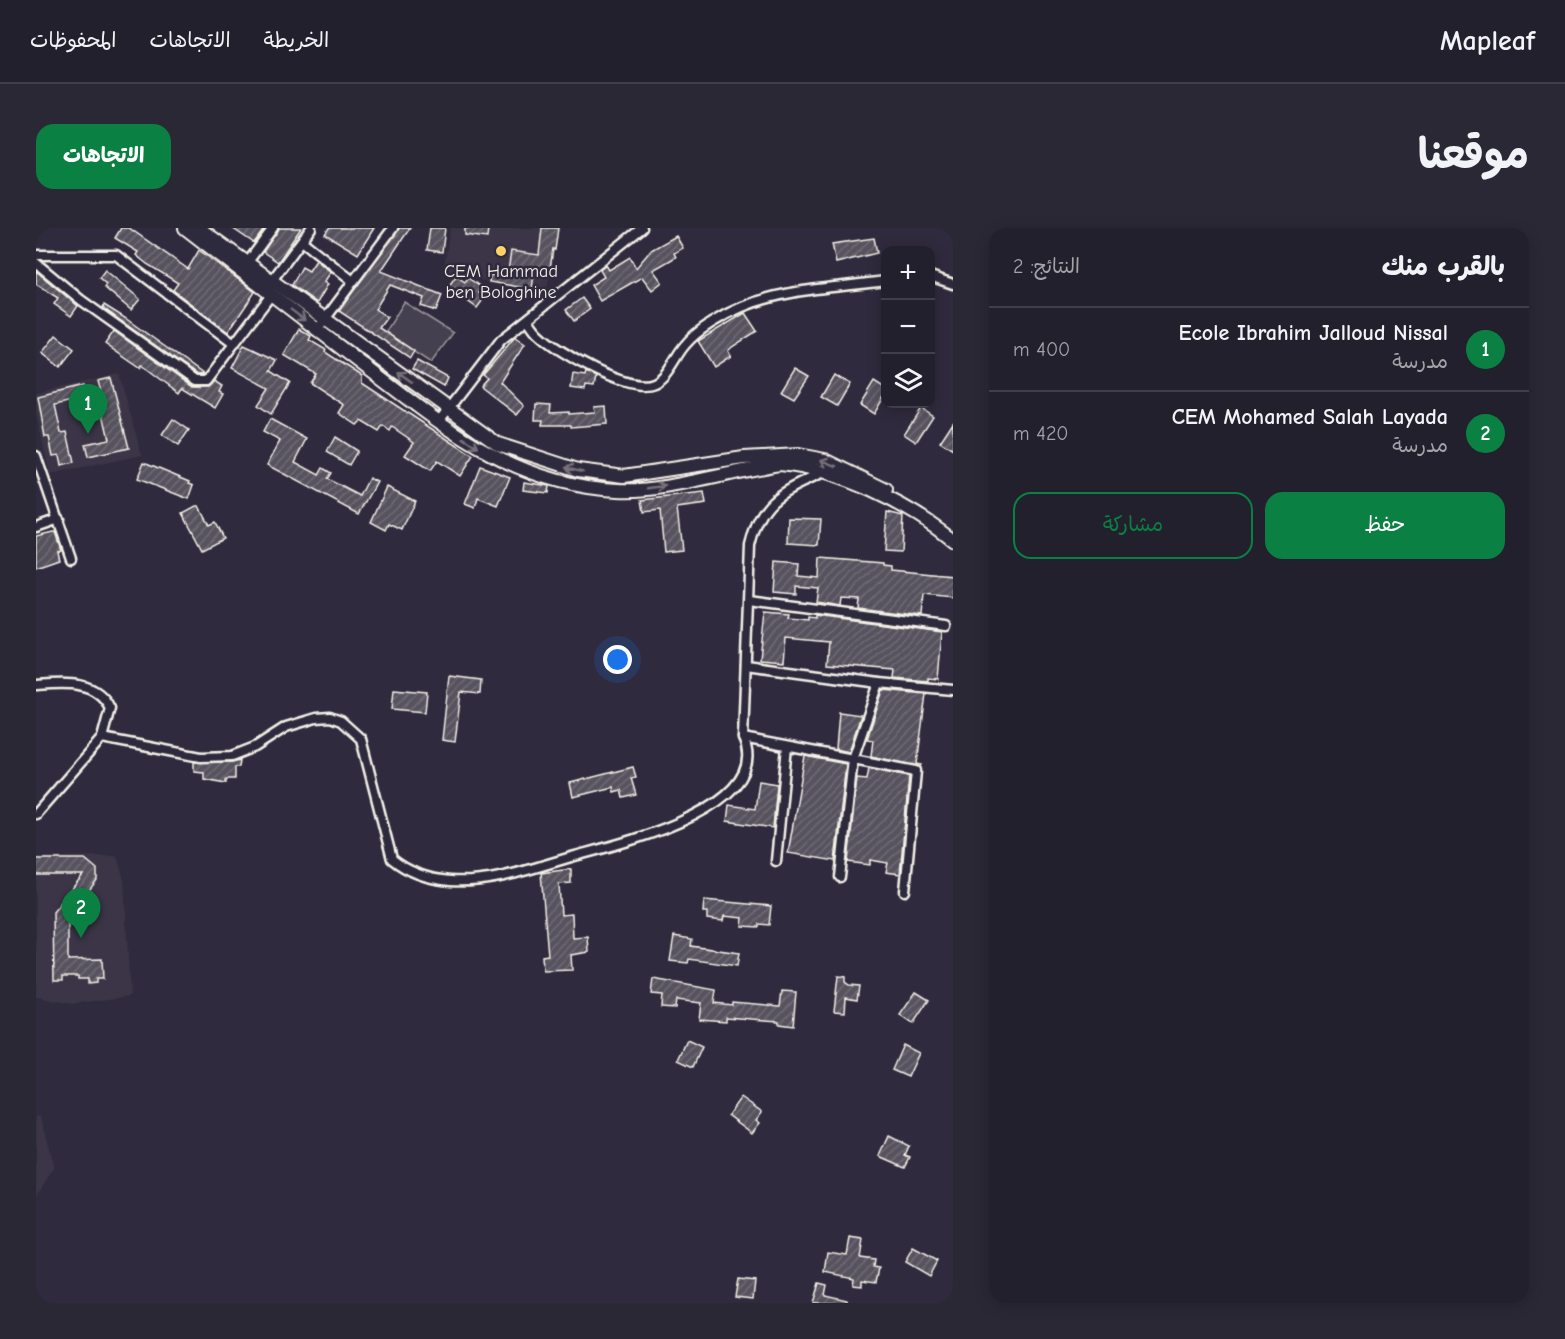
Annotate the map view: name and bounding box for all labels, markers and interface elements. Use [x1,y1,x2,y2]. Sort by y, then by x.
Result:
text: Mapleaf [1440,25,1535,57]
text: المحفوظات [30,28,116,52]
text: الاتجاهات [149,28,231,52]
text: الخريطة [264,28,329,52]
button: الاتجاهات [36,124,171,189]
text: موقعنا [1418,130,1529,179]
marker: CEM Hammad ben Bologhine [494,244,508,258]
map controls [881,246,935,408]
button: + [881,246,935,300]
text: بالقرب منك [1382,252,1505,282]
text: النتائج: 2 [1013,255,1080,278]
place label: CEM Hammad ben Bologhine [444,261,558,303]
button: − [881,300,935,354]
one-way arrow [289,309,305,321]
text: Ecole Ibrahim Jalloud Nissal [1178,320,1448,346]
text: 400 m [1013,338,1070,361]
text: 1 [1482,338,1489,361]
text: مدرسة [1392,350,1448,373]
button: layers [881,354,935,408]
one-way arrow [397,371,413,383]
pin: 1 [68,384,108,434]
text: CEM Mohamed Salah Layada [1172,404,1448,430]
text: 420 m [1013,422,1069,445]
text: 2 [1481,422,1490,445]
text: مدرسة [1392,434,1448,457]
one-way arrow [463,437,479,449]
one-way arrow [820,457,838,468]
one-way arrow [565,462,584,474]
one-way arrow [647,481,666,492]
button: مشاركة [1013,492,1253,559]
button: حفظ [1265,492,1505,559]
your location [603,645,632,674]
pin: 2 [62,888,100,938]

